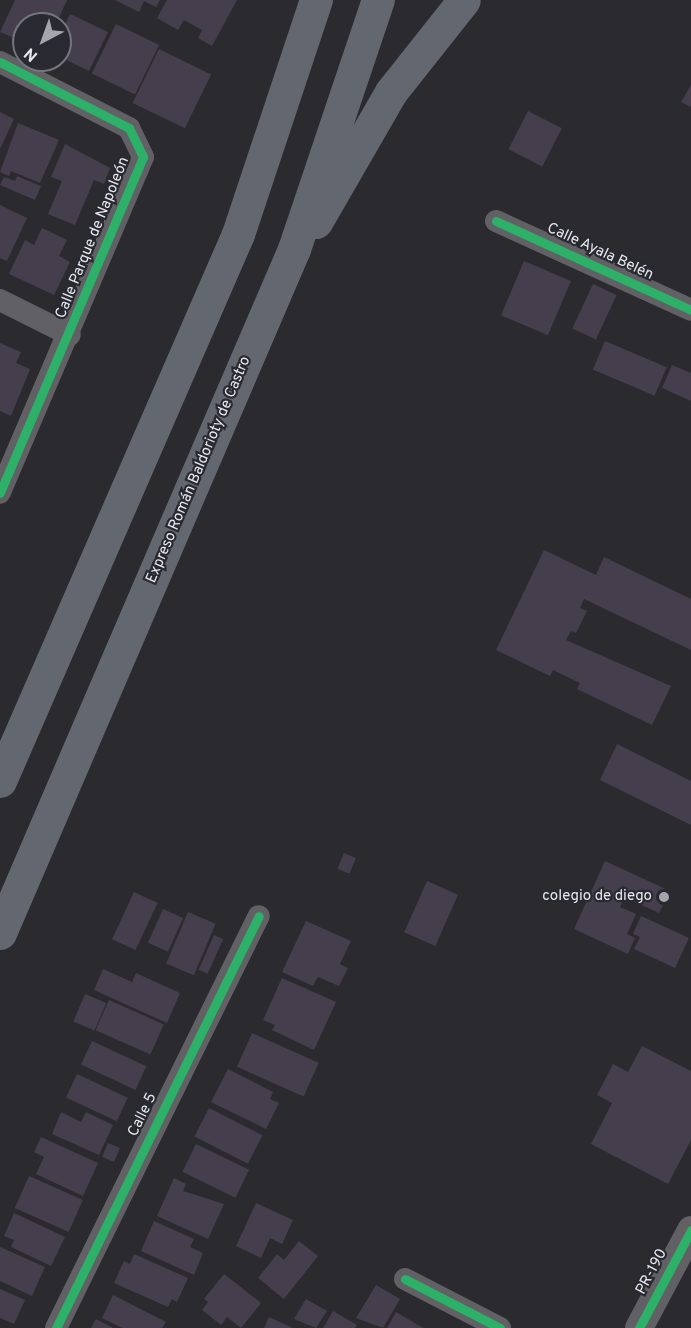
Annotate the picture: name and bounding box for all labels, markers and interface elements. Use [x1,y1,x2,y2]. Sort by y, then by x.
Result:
north arrow [12,12,72,72]
text: N [21,43,42,65]
street label: Calle Parque de Napoleón [52,155,134,321]
street label: Calle Ayala Belén [544,219,656,285]
street label: Expreso Román Baldorioty de Castro [143,354,255,586]
place label: colegio de diego [542,888,652,906]
marker: colegio de diego [657,890,671,904]
street label: Calle 5 [125,1090,161,1140]
street label: PR-190 [632,1246,672,1298]

